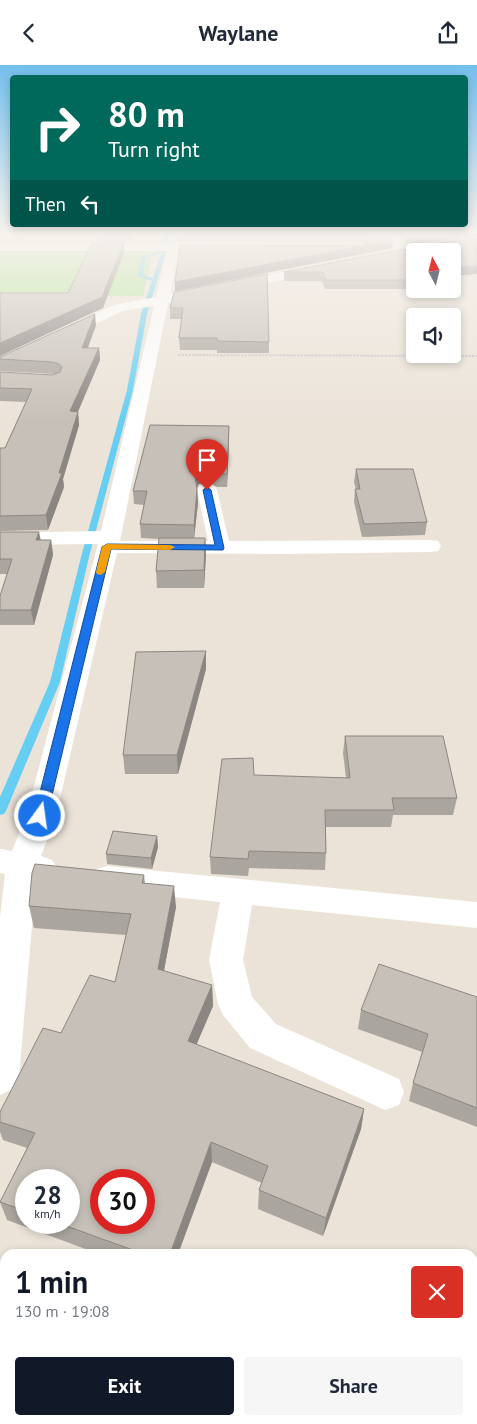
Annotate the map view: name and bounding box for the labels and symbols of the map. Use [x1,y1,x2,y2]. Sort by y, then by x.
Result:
north arrow [406,243,461,297]
pin [186,439,228,490]
position arrow [13,789,65,841]
speed limit sign: 30 [90,1169,155,1234]

